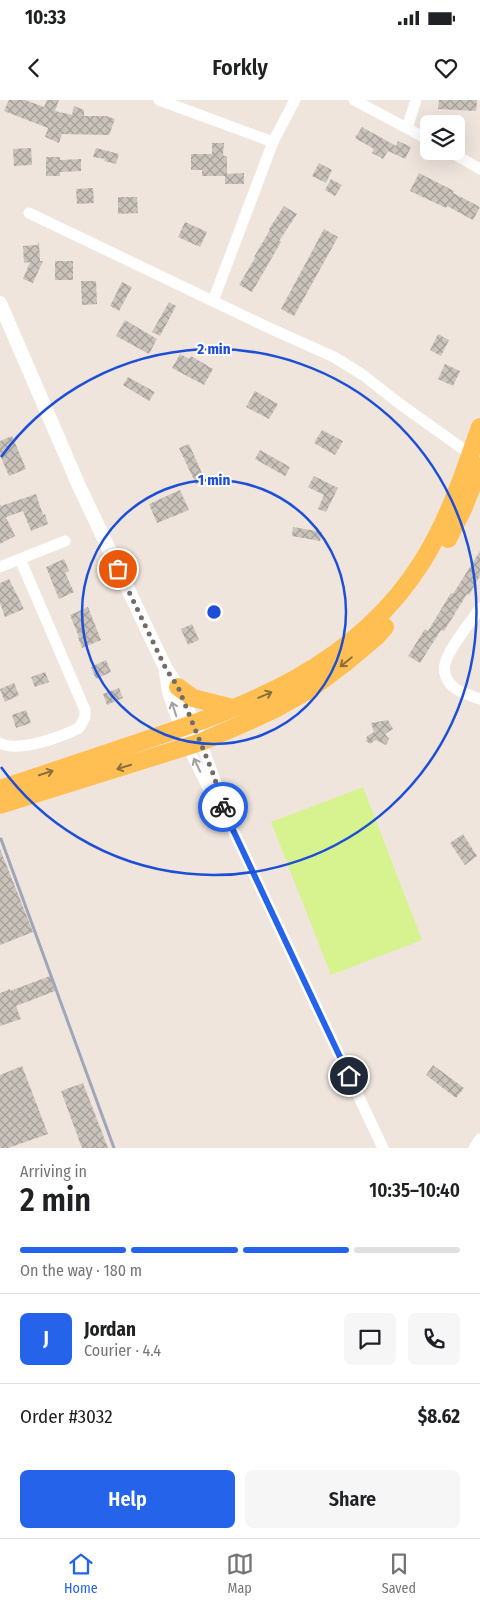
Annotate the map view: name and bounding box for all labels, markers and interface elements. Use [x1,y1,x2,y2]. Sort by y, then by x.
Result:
text: 10:33 [25,6,66,29]
icon: back [20,54,48,82]
text: Forkly [212,54,268,81]
icon: heart [432,54,460,82]
map controls [420,115,465,160]
button: layers [420,115,465,160]
text: 2 min [196,340,231,358]
text: 1 min [198,471,230,489]
pin [97,548,139,590]
icon: bag [104,555,132,583]
centre of rings [205,603,223,621]
one-way arrow [340,657,353,668]
one-way arrow [257,689,272,699]
one-way arrow [169,701,179,717]
one-way arrow [191,758,201,773]
one-way arrow [116,762,132,772]
one-way arrow [38,768,54,778]
courier [198,782,248,832]
icon: bike [209,793,237,821]
pin [328,1055,370,1097]
icon: home [335,1062,363,1090]
text: Arriving in [20,1162,87,1181]
text: 10:35–10:40 [369,1179,460,1202]
text: 2 min [20,1181,91,1219]
text: On the way · 180 m [20,1261,142,1280]
button: chat [344,1313,396,1365]
button: phone [408,1313,460,1365]
text: Jordan [84,1318,136,1341]
text: J [43,1327,49,1350]
text: Courier · 4.4 [84,1341,161,1360]
text: Order #3032 [20,1405,113,1428]
text: $8.62 [418,1405,460,1428]
button: Help [20,1470,235,1528]
button: Share [245,1470,460,1528]
tab: Home [64,1550,98,1597]
tab: Map [226,1550,254,1597]
tab: Saved [382,1550,416,1597]

